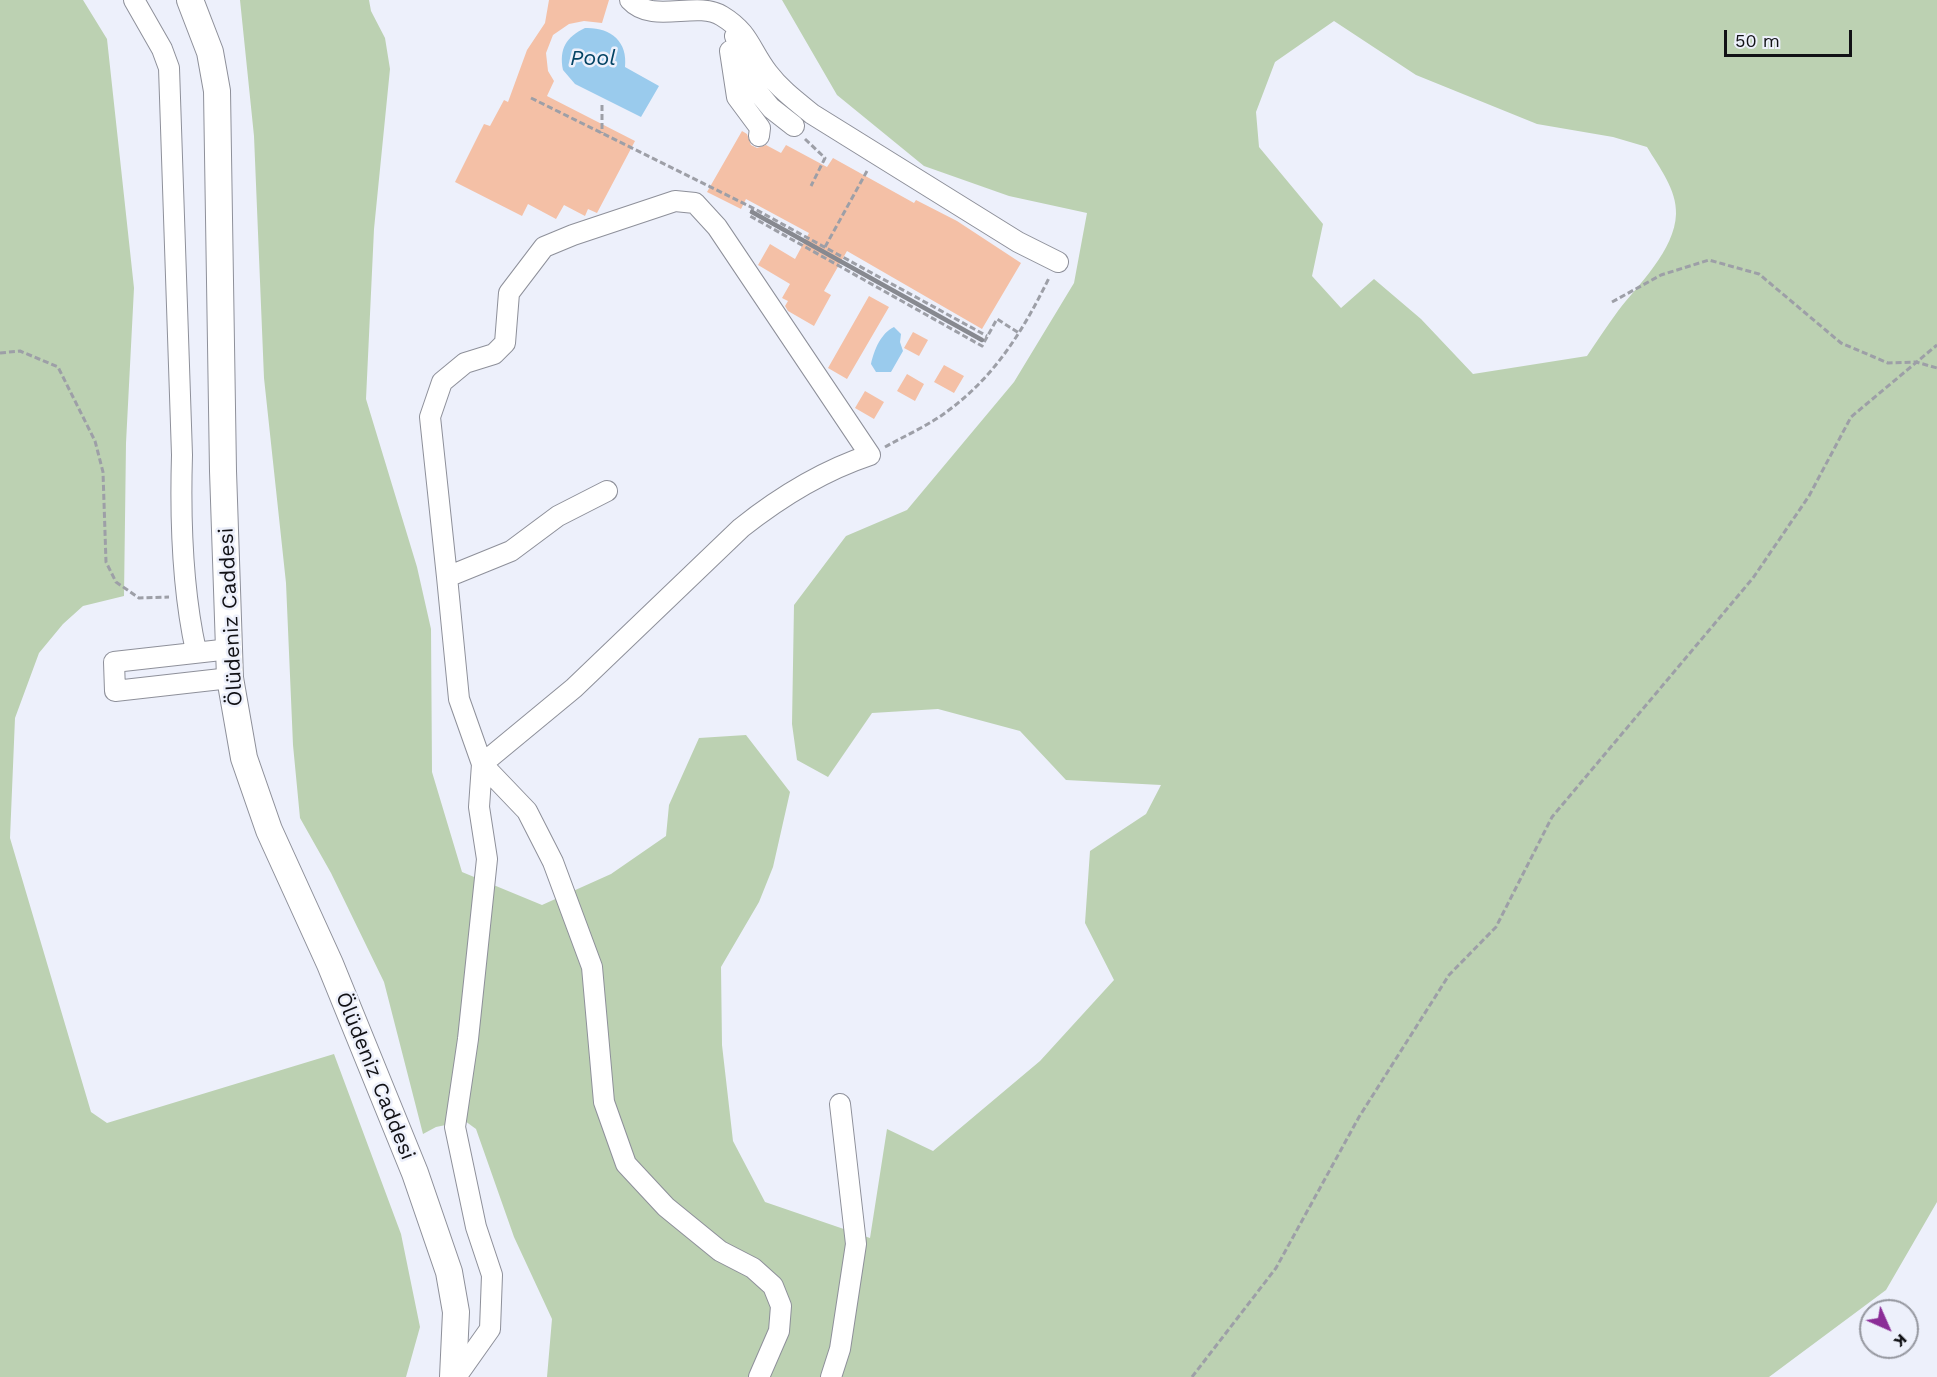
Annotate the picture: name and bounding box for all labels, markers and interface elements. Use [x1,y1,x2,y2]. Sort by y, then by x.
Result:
scale bar [1727,18,1854,56]
text: 50 m [1735,30,1780,51]
water label: Pool [570,46,616,72]
street label: Ölüdeniz Caddesi [214,527,248,707]
street label: Ölüdeniz Caddesi [330,988,420,1164]
north arrow [1859,1299,1919,1359]
text: K [1890,1330,1911,1351]

